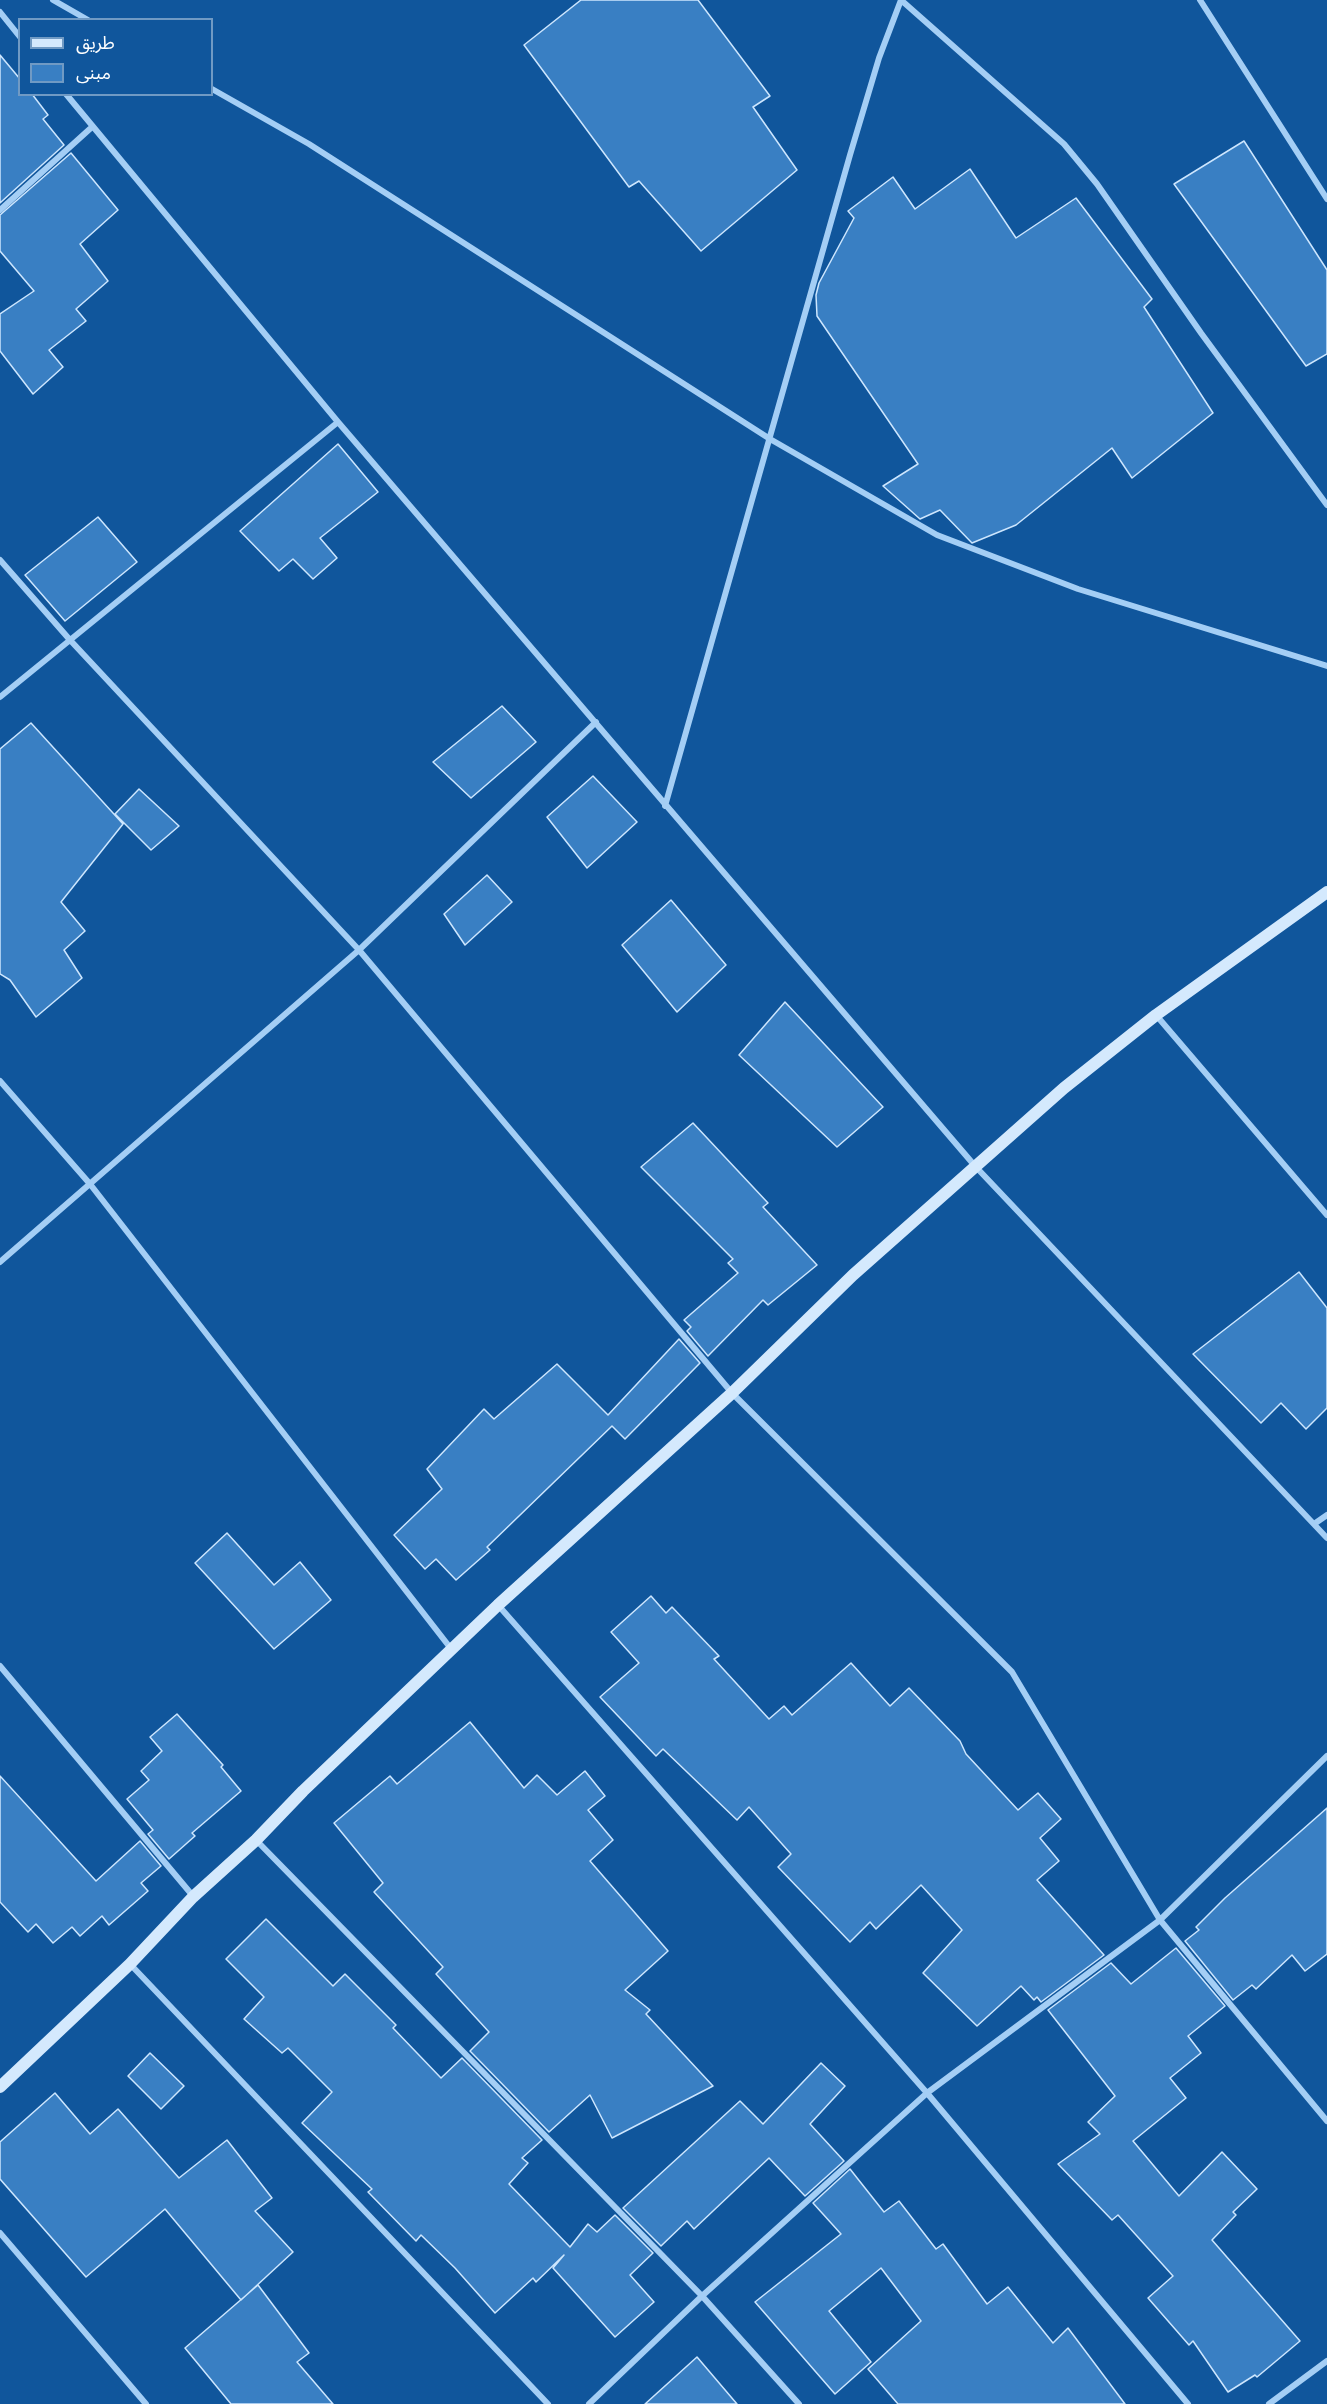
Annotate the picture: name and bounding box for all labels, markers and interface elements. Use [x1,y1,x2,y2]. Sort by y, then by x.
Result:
legend [18,18,213,96]
text: طريق [76,32,115,53]
text: مبنى [76,62,111,83]

